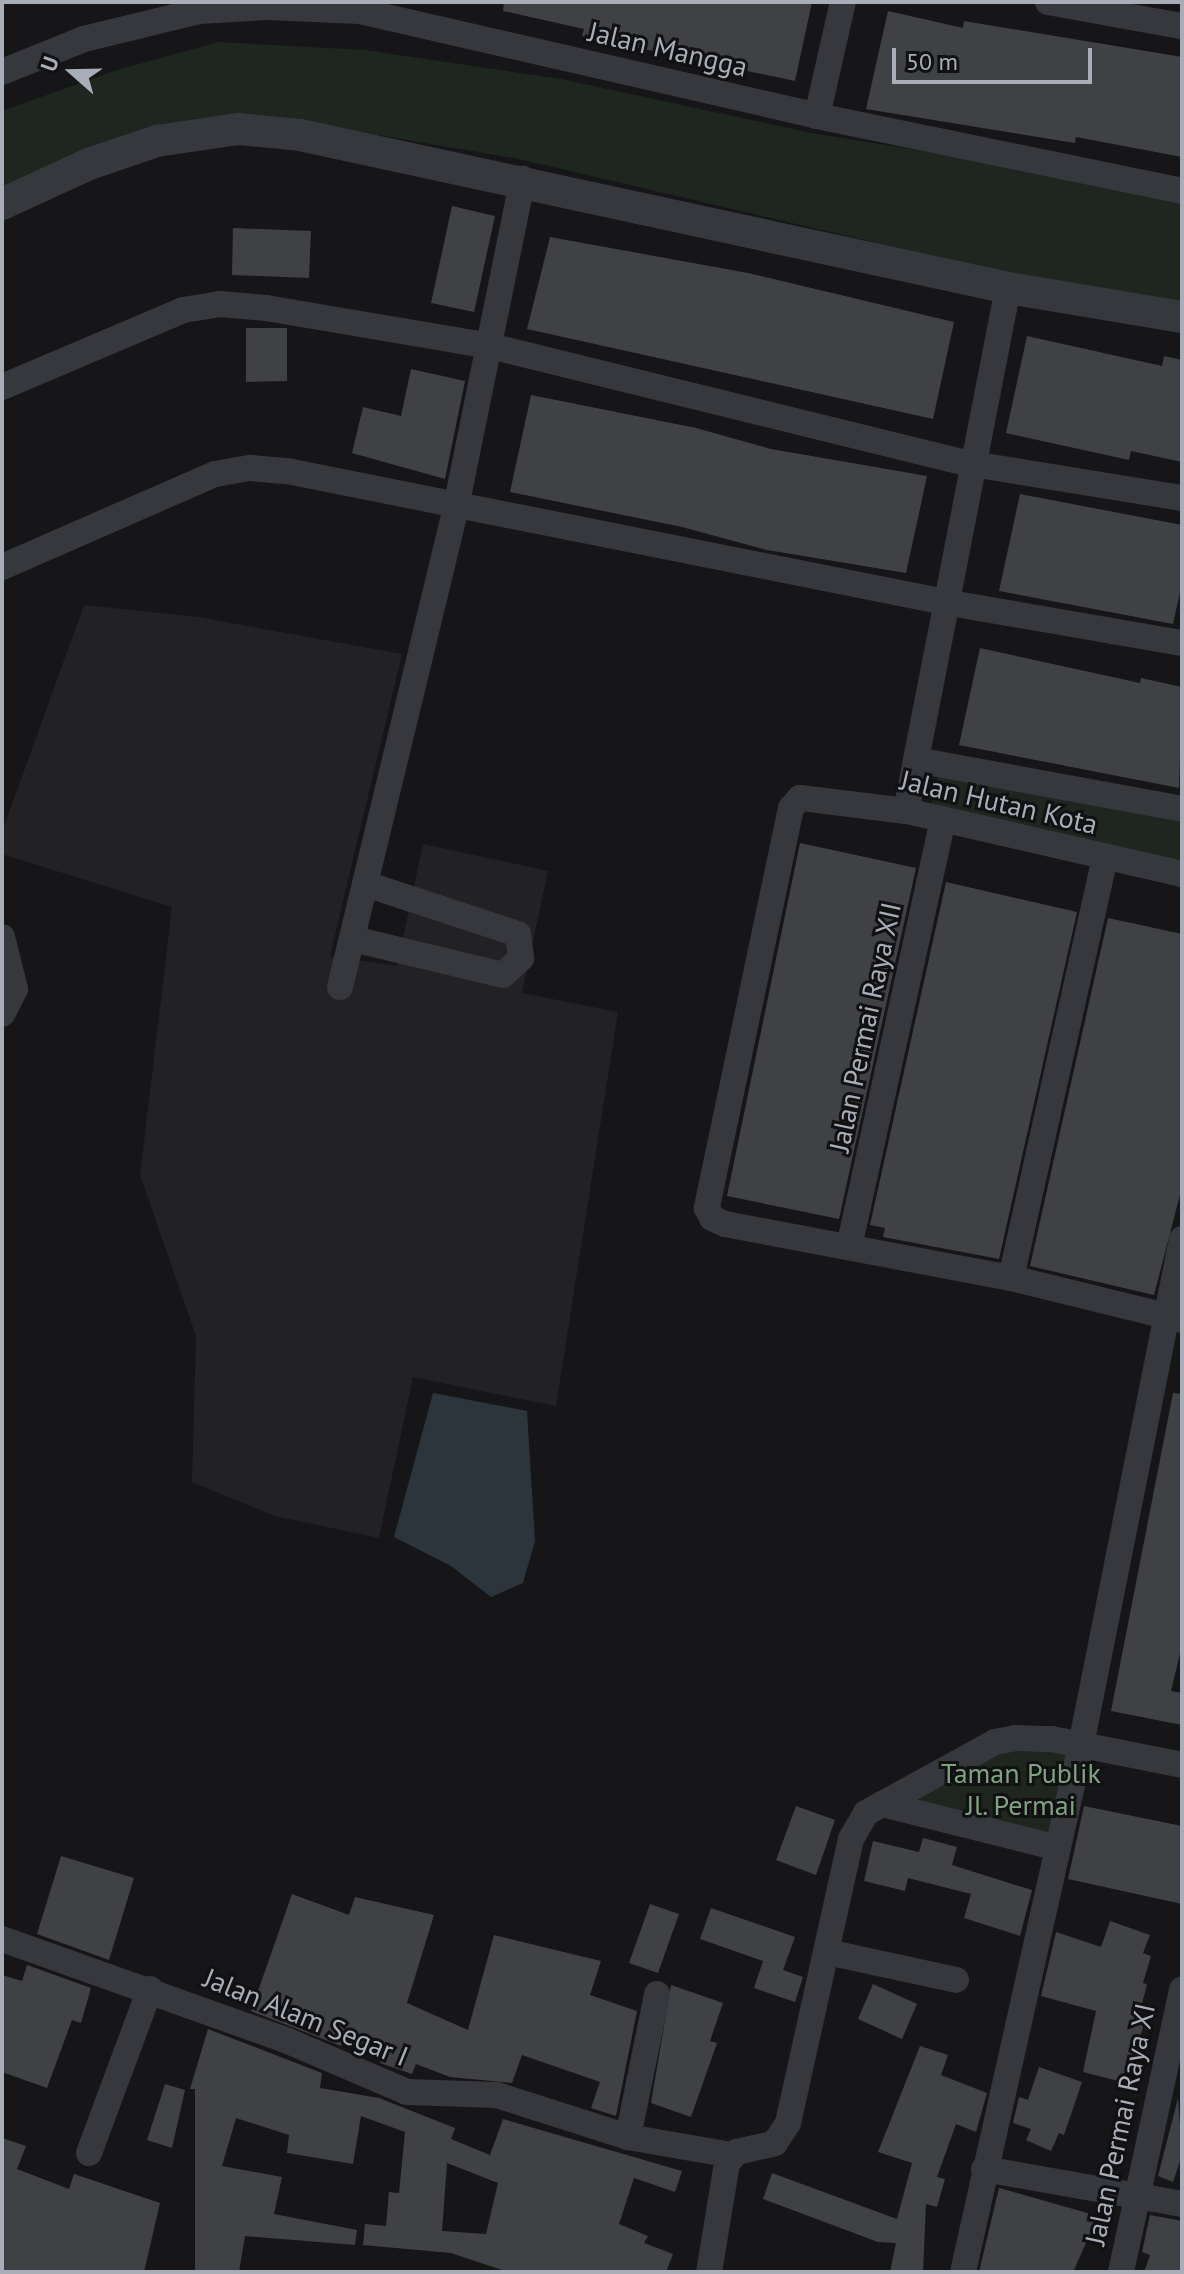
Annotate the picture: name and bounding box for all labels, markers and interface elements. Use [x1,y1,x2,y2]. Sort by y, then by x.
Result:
street label: Jalan Mangga [585,14,751,84]
north arrow [32,32,112,112]
scale bar [896,32,1096,82]
text: 50 m [906,46,958,77]
text: U [34,53,65,75]
street label: Jalan Hutan Kota [897,763,1101,841]
street label: Jalan Permai Raya XII [822,899,908,1155]
park label: Taman Publik Jl. Permai [941,1756,1101,1822]
street label: Jalan Alam Segar I [198,1961,414,2073]
street label: Jalan Permai Raya XI [1078,2000,1162,2248]

